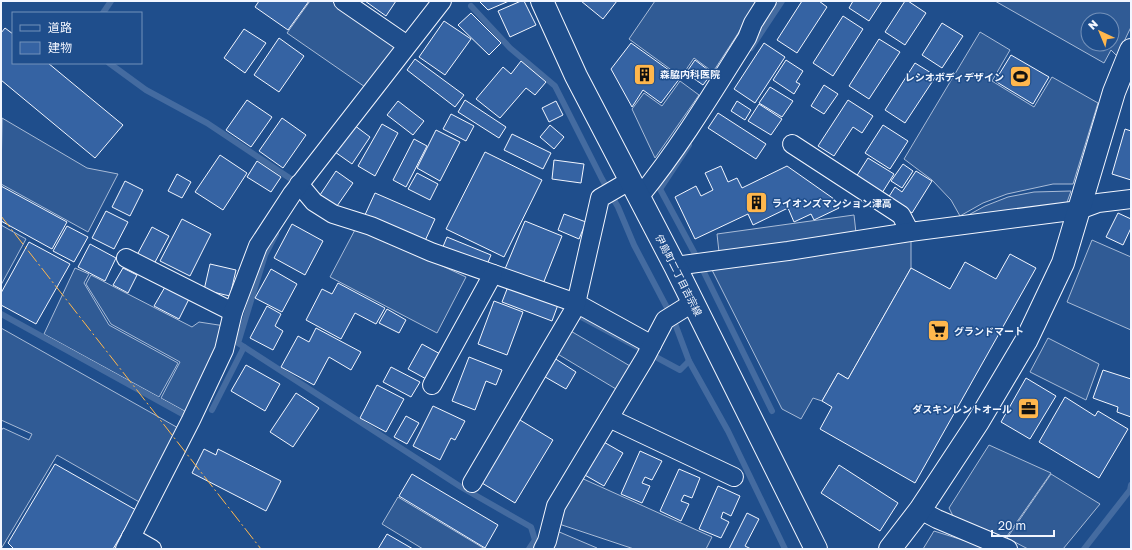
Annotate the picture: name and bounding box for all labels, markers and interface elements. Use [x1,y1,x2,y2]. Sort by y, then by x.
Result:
legend [12,12,142,64]
north arrow [1080,12,1120,52]
text: N [1085,17,1100,32]
text: 道路 [48,20,72,35]
text: 建物 [48,40,72,55]
building icon: 森脇内科医院 [631,61,657,87]
sports icon: レシオボディデザイン [1007,64,1033,90]
place label: 森脇内科医院 [660,68,720,80]
place label: レシオボディデザイン [905,71,1004,83]
building icon: ライオンズマンション津高 [744,190,770,216]
place label: ライオンズマンション津高 [772,197,892,209]
street label: 伊島町二丁目吉宗線 [653,232,705,318]
supermarket icon: グランドマート [925,318,951,344]
place label: グランドマート [954,325,1024,337]
office icon: ダスキンレントオール [1015,396,1041,422]
place label: ダスキンレントオール [912,403,1012,415]
scale bar [992,512,1054,538]
text: 20 m [998,518,1026,533]

